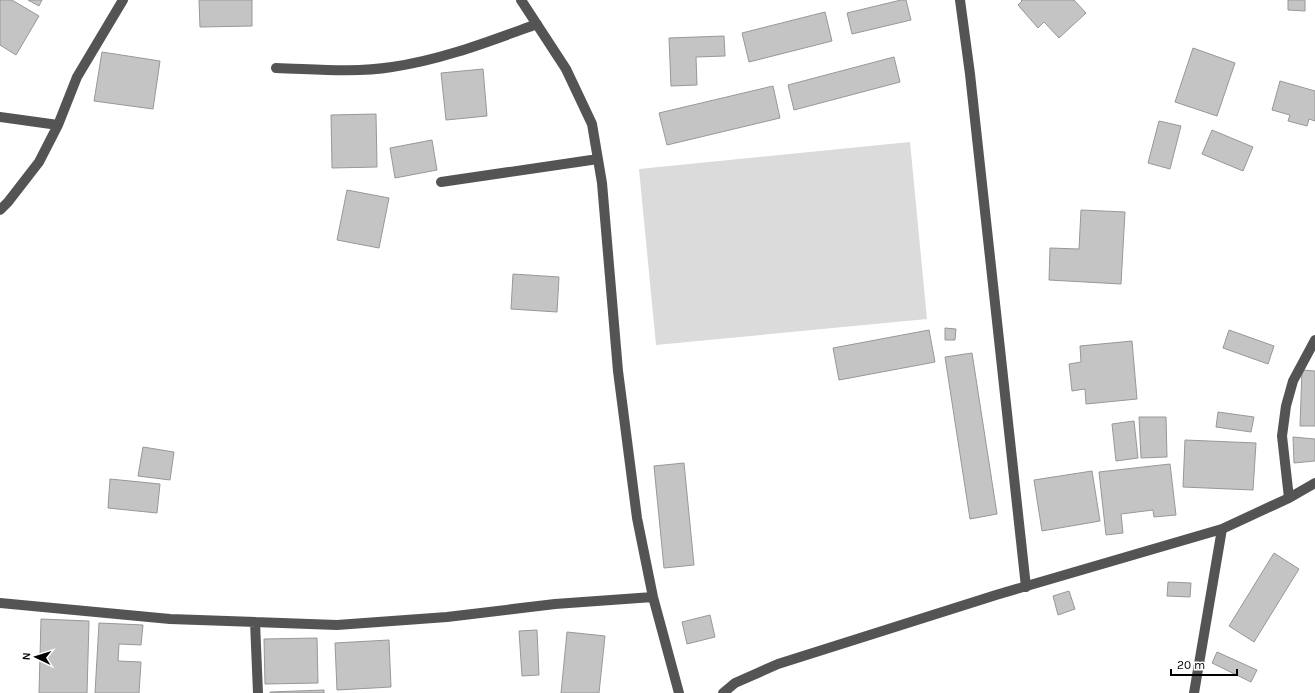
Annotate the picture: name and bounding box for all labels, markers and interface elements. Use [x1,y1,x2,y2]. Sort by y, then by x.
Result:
north arrow [16,637,56,677]
scale bar [1171,651,1237,677]
text: N [20,652,33,661]
text: 20 m [1177,658,1205,672]

